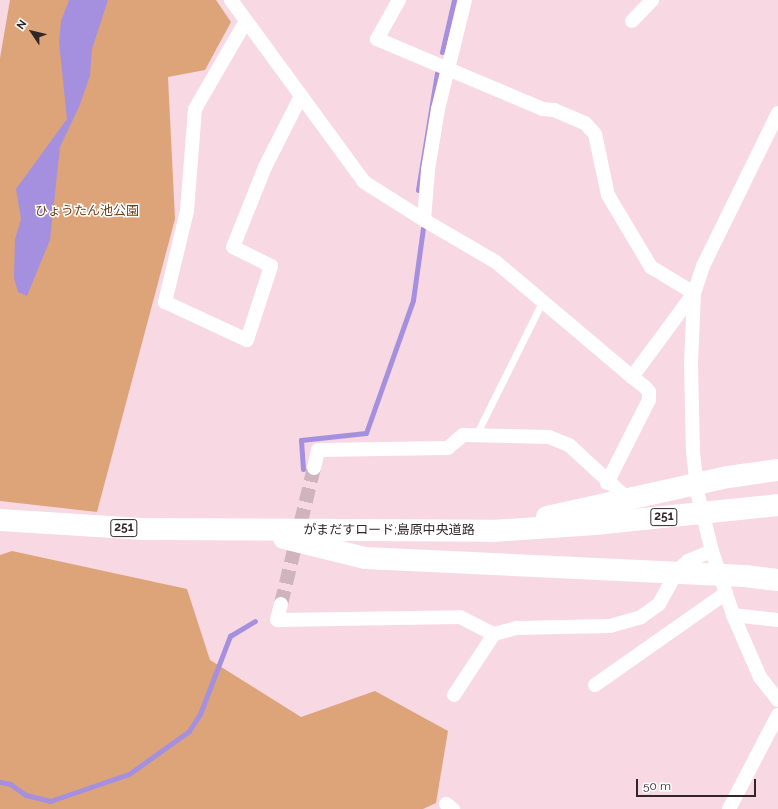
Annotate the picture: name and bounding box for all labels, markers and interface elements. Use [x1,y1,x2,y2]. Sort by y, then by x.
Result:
north arrow [12,12,52,52]
text: N [14,18,29,32]
park label: ひょうたん池公園 [35,203,139,219]
road number: 251 [650,507,678,527]
road number: 251 [110,518,138,538]
street label: がまだすロード;島原中央道路 [303,522,475,538]
scale bar [638,771,758,797]
text: 50 m [643,779,671,793]

